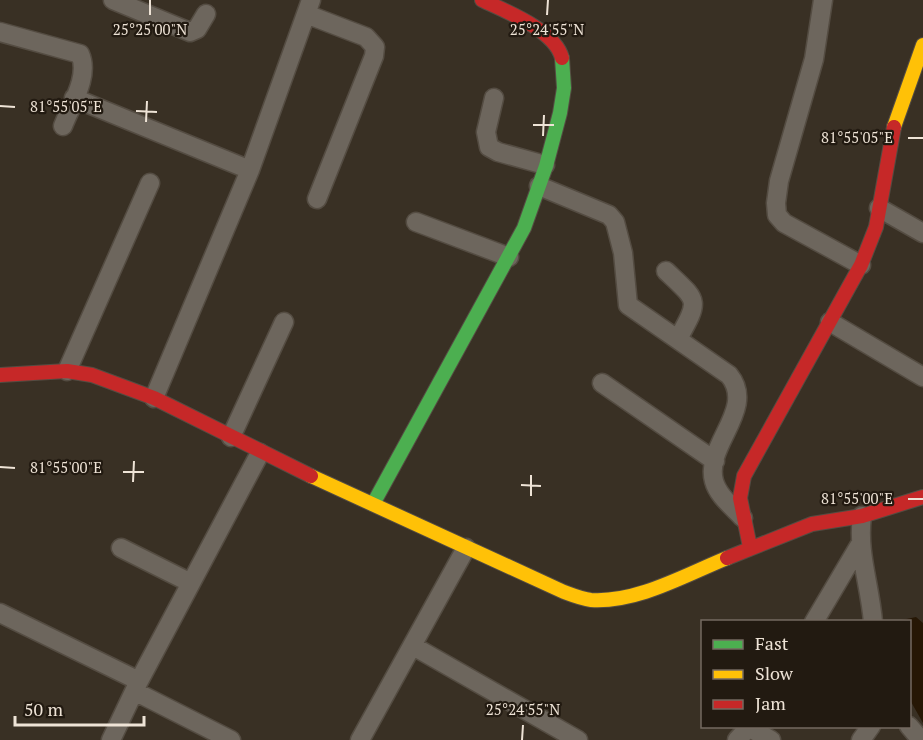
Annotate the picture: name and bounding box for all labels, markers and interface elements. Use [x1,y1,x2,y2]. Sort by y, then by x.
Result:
text: 25°25'00"N [113,19,187,39]
text: 25°24'55"N [510,19,584,39]
text: 81°55'05"E [30,96,102,116]
text: 81°55'05"E [821,127,893,147]
text: 81°55'00"E [30,457,102,477]
text: 81°55'00"E [821,488,893,508]
legend [701,620,911,728]
text: Fast [755,631,789,655]
text: Slow [755,661,794,685]
scale bar [15,689,144,727]
text: Jam [755,691,786,715]
text: 50 m [24,697,64,721]
text: 25°24'55"N [486,699,560,719]

